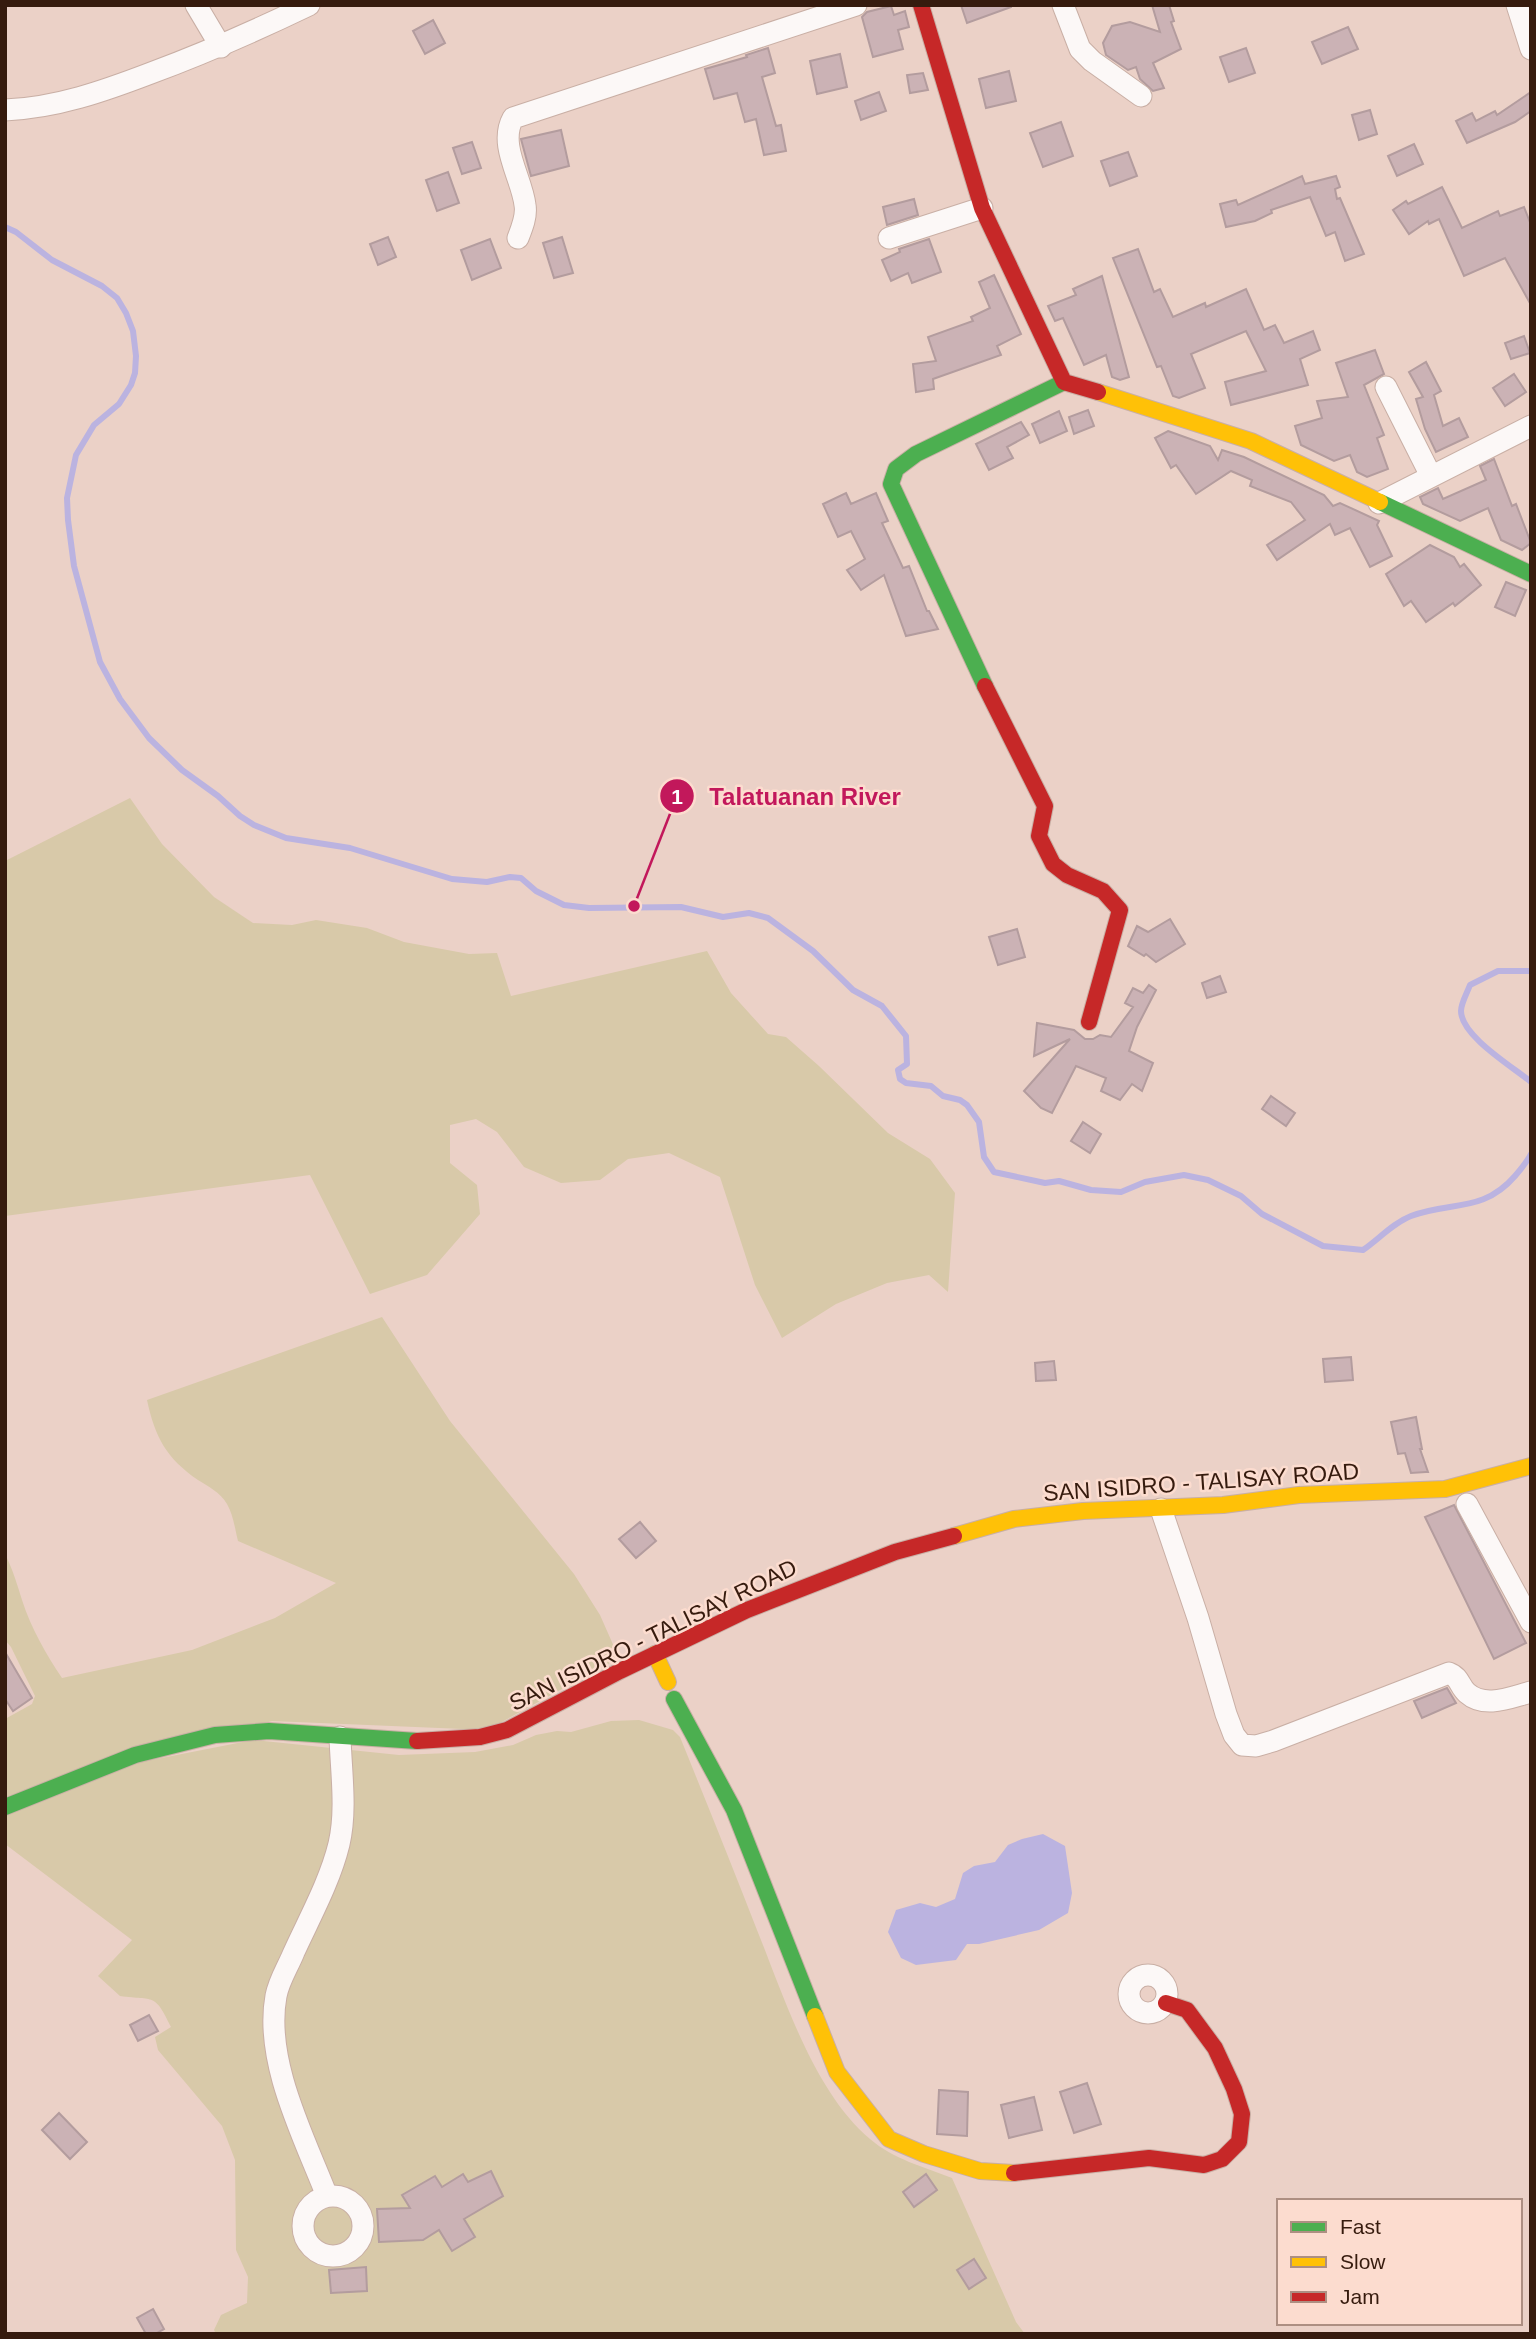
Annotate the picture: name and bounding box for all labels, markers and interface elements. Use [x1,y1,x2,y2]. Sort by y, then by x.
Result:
callout: Talatuanan River [660,774,914,819]
text: Talatuanan River [709,783,901,810]
text: 1 [671,785,683,808]
street label: SAN ISIDRO - TALISAY ROAD [1042,1458,1360,1506]
street label: SAN ISIDRO - TALISAY ROAD [505,1554,801,1716]
legend [1277,2199,1522,2325]
text: Fast [1340,2215,1381,2238]
text: Slow [1340,2250,1386,2273]
text: Jam [1340,2285,1380,2308]

